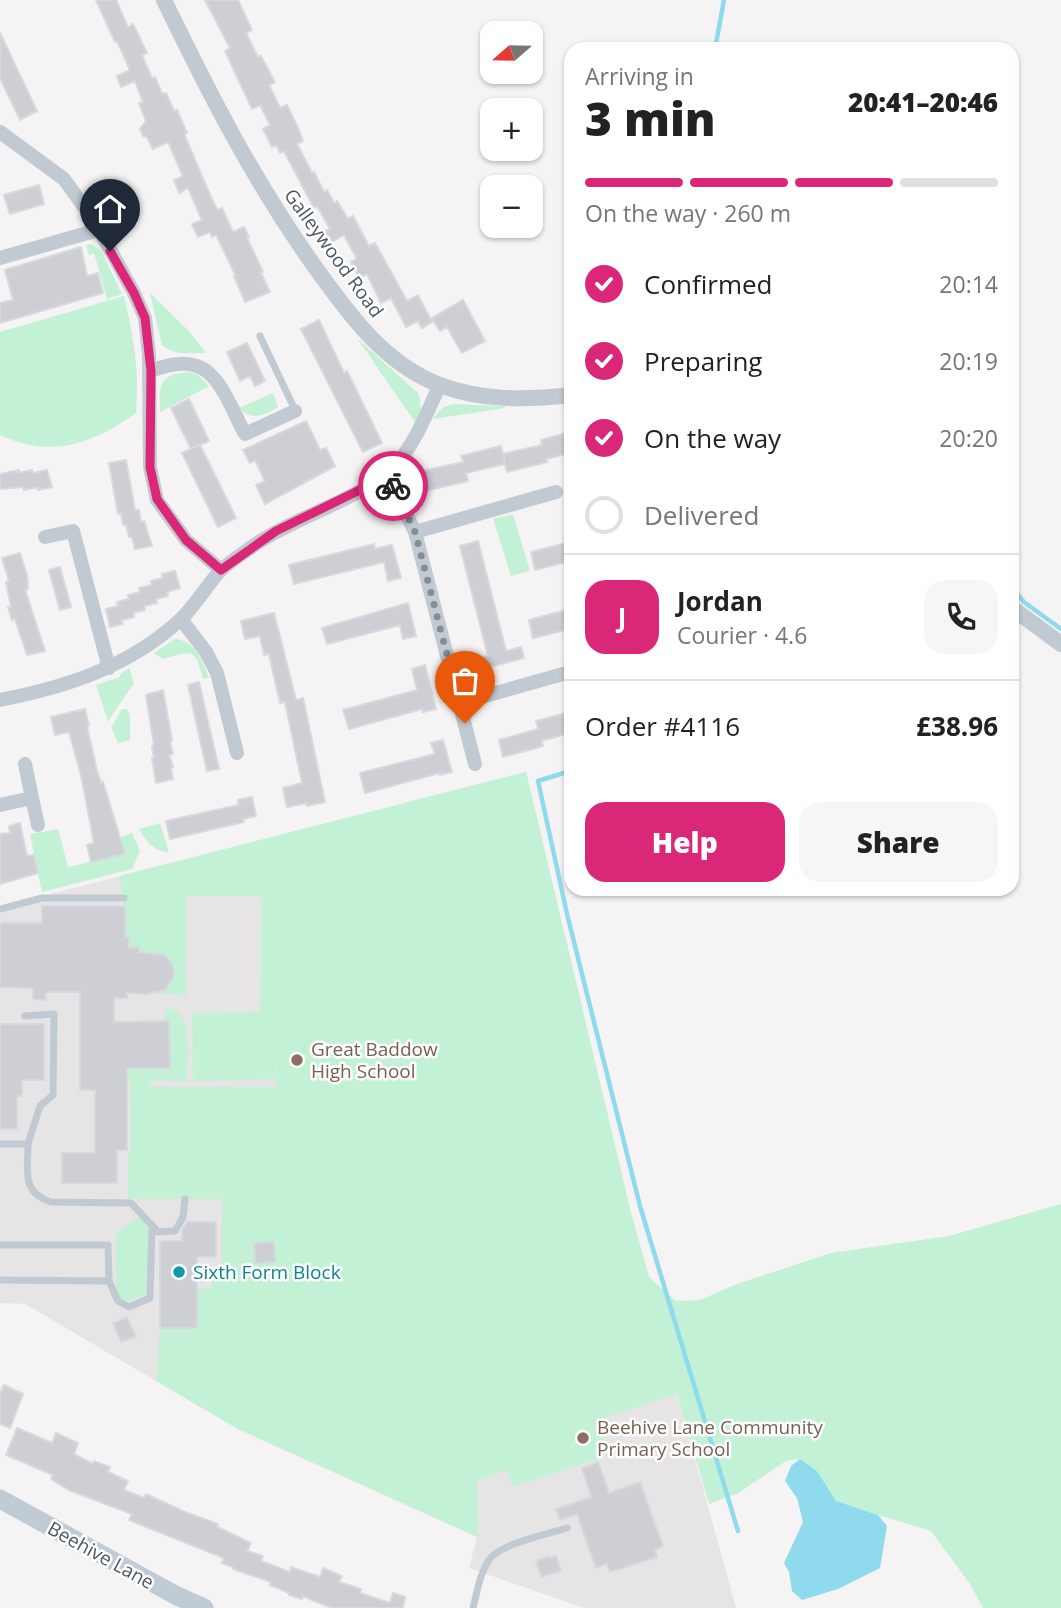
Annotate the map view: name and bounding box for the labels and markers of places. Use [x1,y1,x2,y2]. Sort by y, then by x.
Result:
pin [80,179,140,251]
pin [435,651,495,723]
place label: Great Baddow High School [311,1036,438,1084]
marker: Great Baddow High School [289,1052,305,1068]
place label: Sixth Form Block [193,1259,341,1285]
marker: Sixth Form Block [171,1264,187,1280]
place label: Beehive Lane Community Primary School [597,1414,823,1462]
marker: Beehive Lane Community Primary School [575,1430,591,1446]

